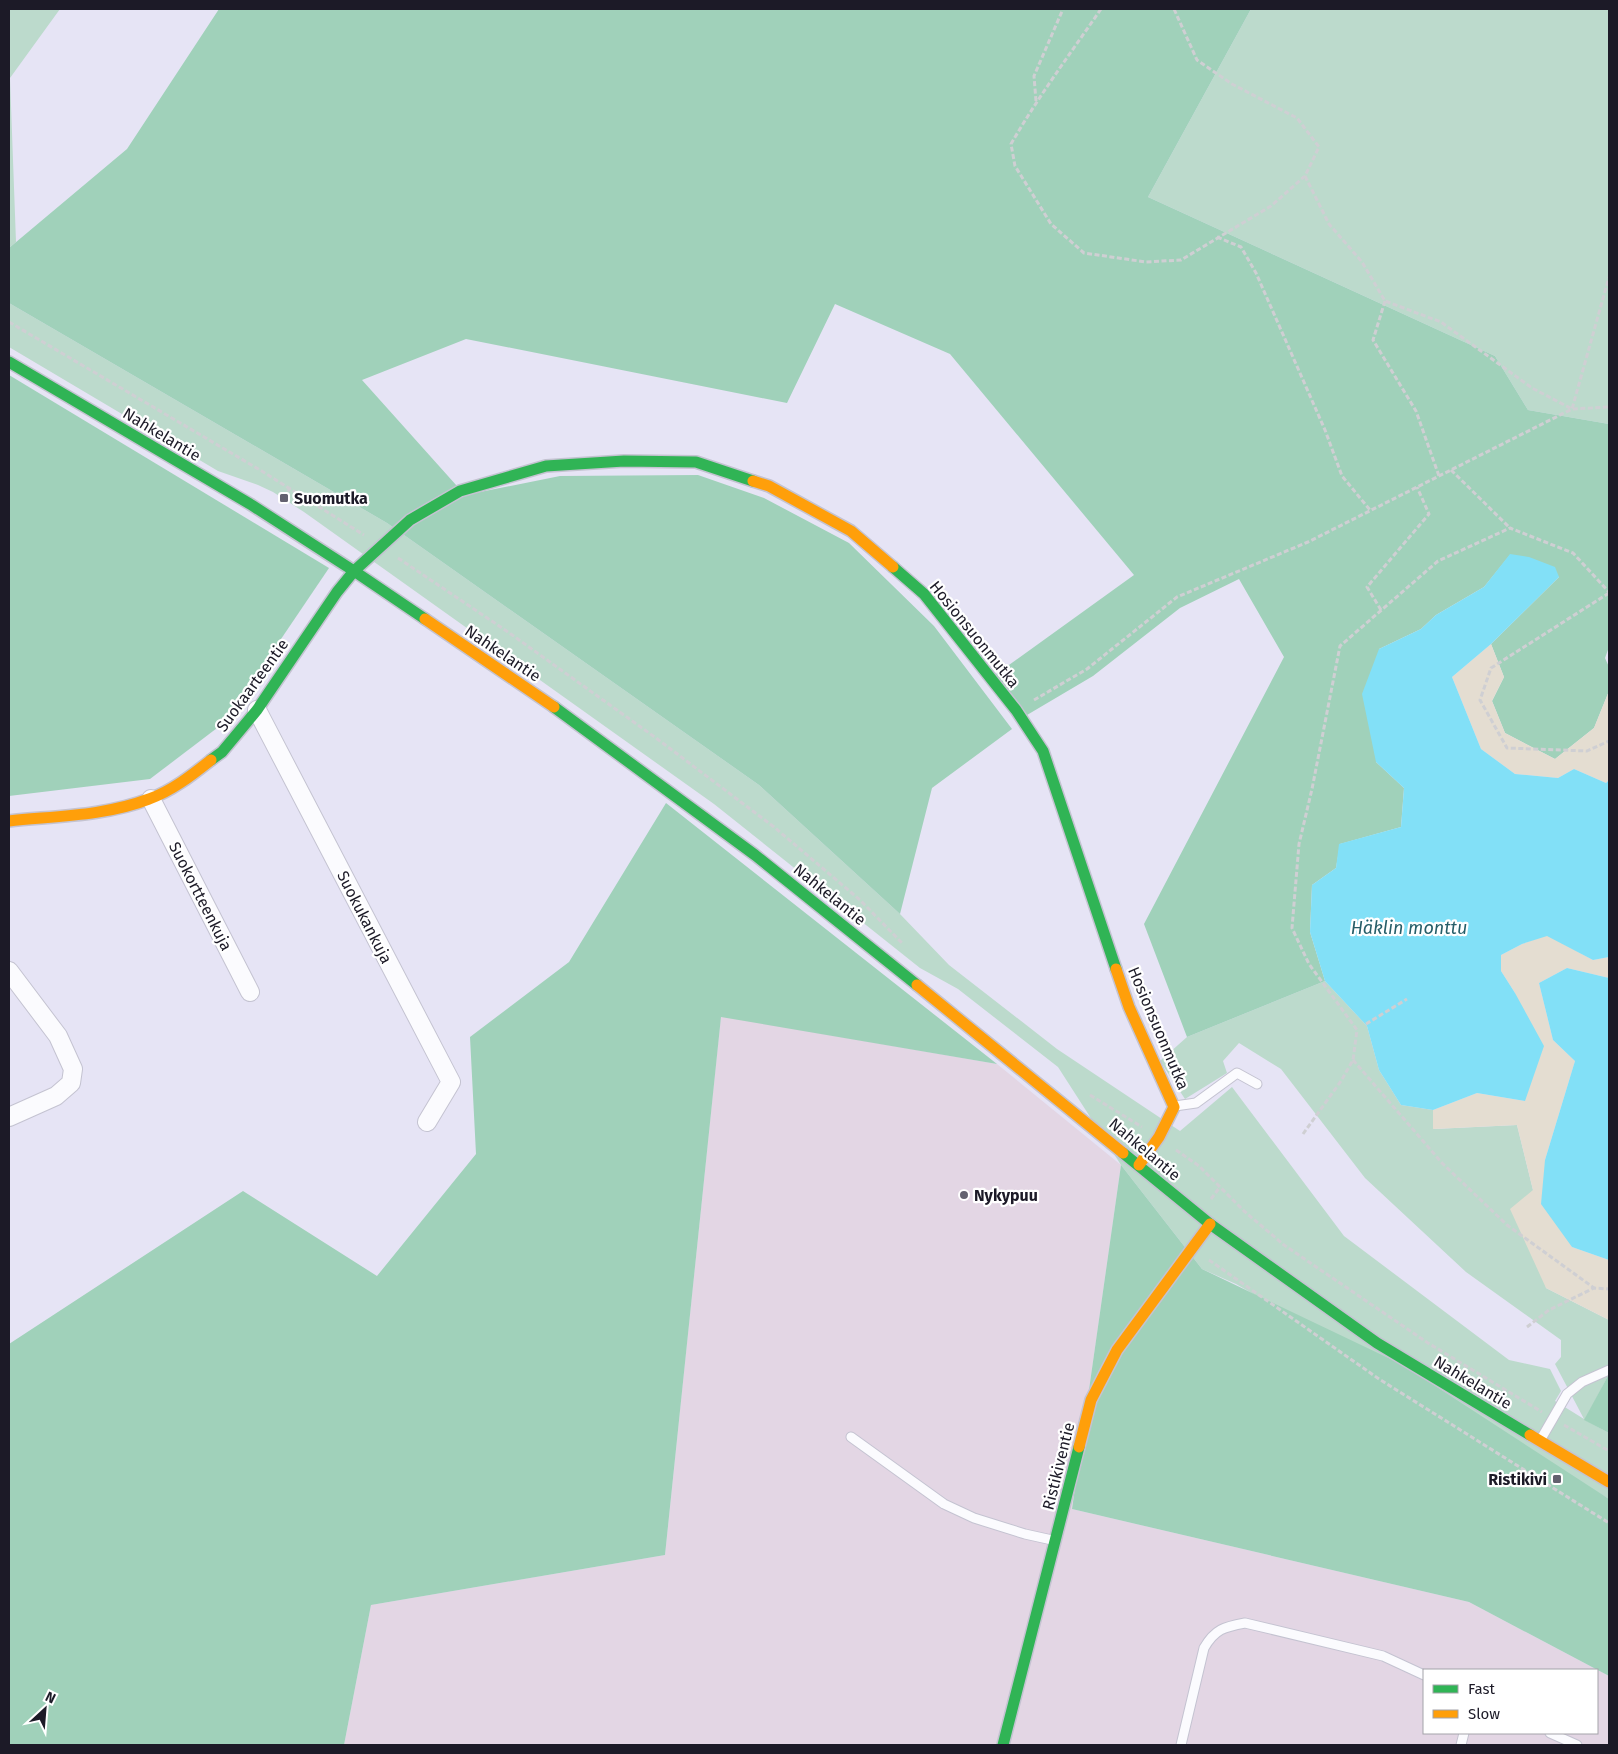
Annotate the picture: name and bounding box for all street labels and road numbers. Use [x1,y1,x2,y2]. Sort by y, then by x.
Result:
street label: Nahkelantie [119,404,204,465]
street label: Hosionsuonmutka [926,577,1023,692]
street label: Nahkelantie [461,621,544,686]
street label: Suokaarteentie [212,635,292,735]
street label: Suokortteenkuja [165,839,236,954]
street label: Nahkelantie [790,859,870,929]
street label: Suokukankuja [333,868,396,967]
street label: Hosionsuonmutka [1124,964,1193,1093]
street label: Nahkelantie [1105,1114,1184,1185]
street label: Nahkelantie [1430,1352,1515,1413]
street label: Ristikiventie [1038,1420,1079,1512]

